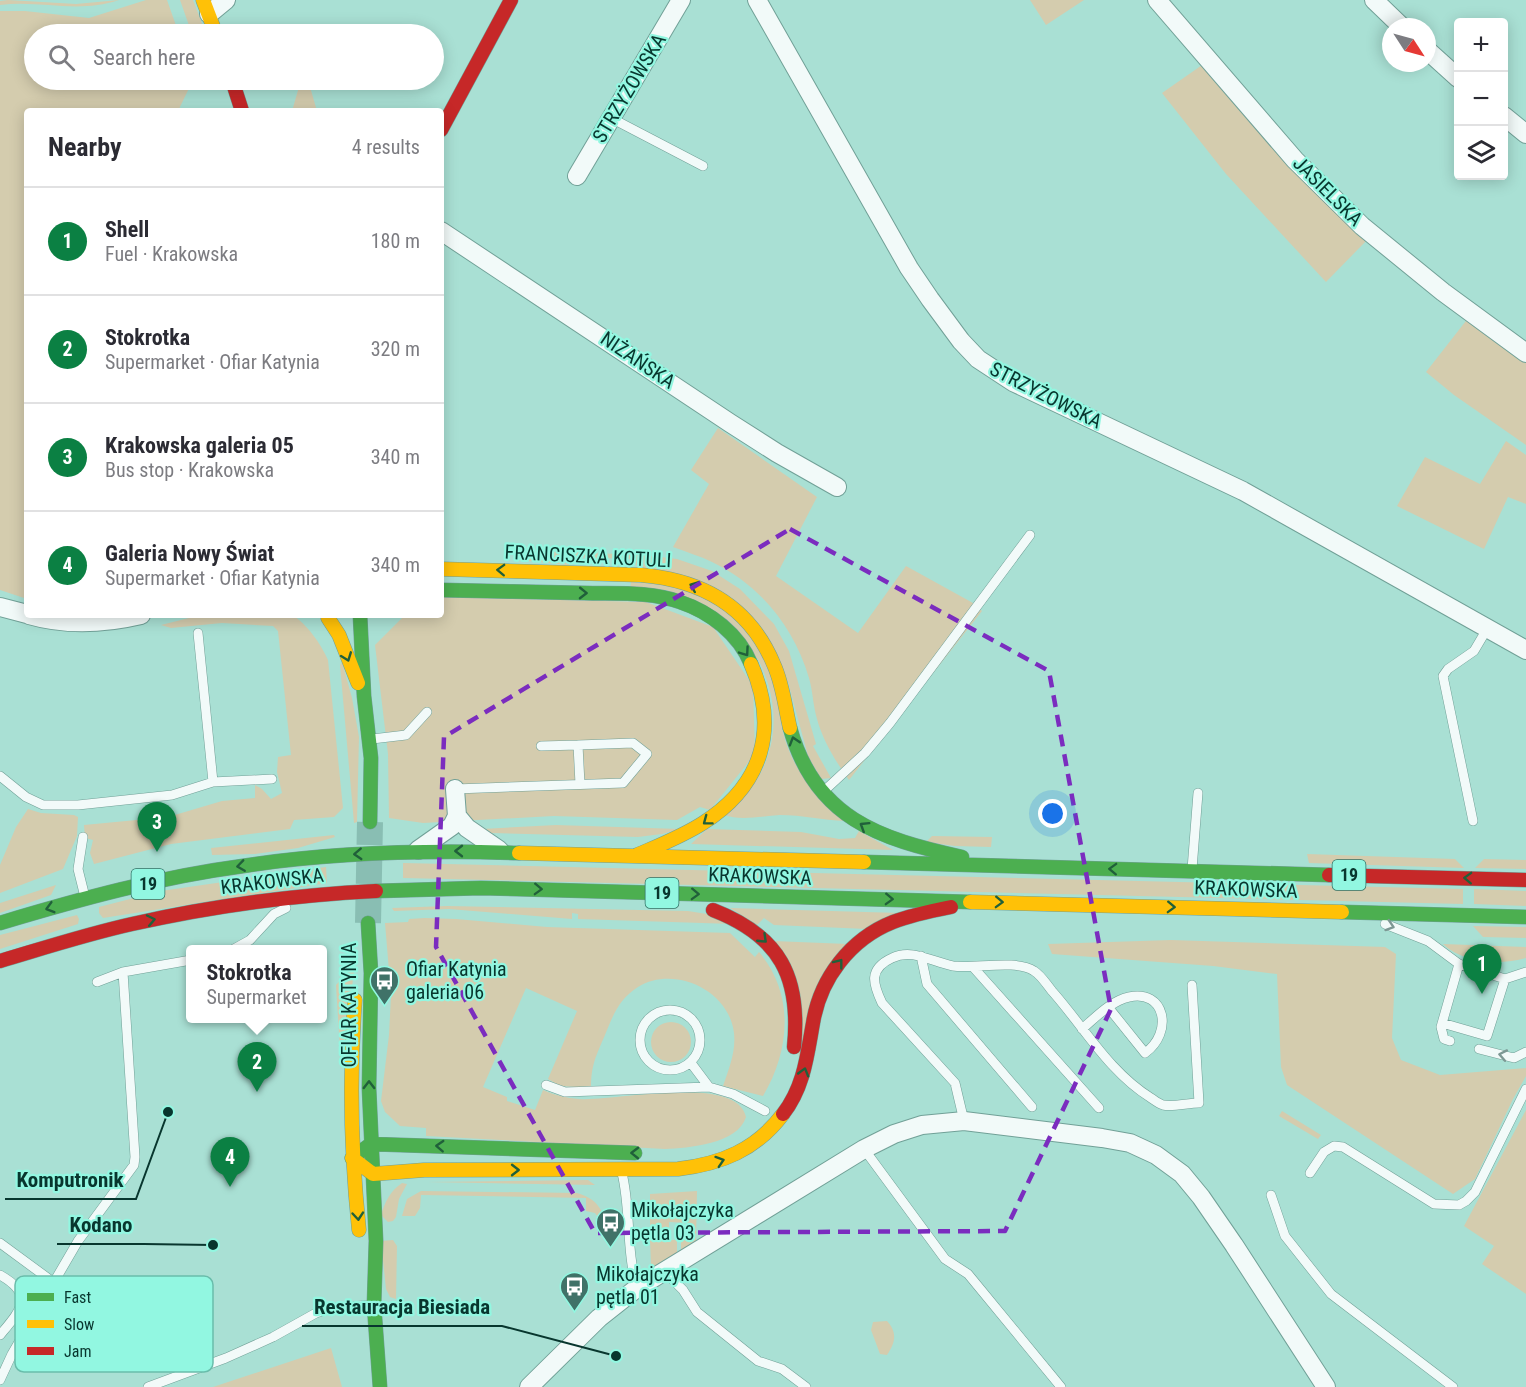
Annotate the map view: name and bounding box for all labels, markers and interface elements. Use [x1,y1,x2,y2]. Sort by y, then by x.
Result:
north arrow [1382,18,1436,72]
map controls [1454,18,1508,180]
button: + [1454,18,1508,72]
search box [24,24,444,90]
street label: STRZYŻOWSKA [587,29,671,147]
icon: search [45,41,78,74]
text: Search here [93,45,195,70]
button: − [1454,72,1508,126]
button: layers [1454,126,1508,180]
text: Nearby [48,132,122,162]
text: 4 results [352,135,420,159]
street label: JASIELSKA [1288,151,1368,231]
text: Shell [105,217,149,242]
text: 1 [62,229,73,253]
text: 180 m [371,229,420,253]
text: Fuel · Krakowska [105,242,238,266]
text: Stokrotka [105,325,190,350]
street label: NIŻAŃSKA [596,326,680,394]
text: 2 [62,337,73,361]
text: 320 m [371,337,420,361]
text: Supermarket · Ofiar Katynia [105,350,320,374]
street label: STRZYŻOWSKA [986,356,1106,434]
text: Krakowska galeria 05 [105,433,294,458]
text: 3 [62,445,73,469]
text: 340 m [371,445,420,469]
text: Bus stop · Krakowska [105,458,274,482]
street label: FRANCISZKA KOTULI [504,540,672,572]
text: Galeria Nowy Świat [105,541,274,566]
text: 4 [62,553,73,577]
text: 340 m [371,553,420,577]
one-way arrow [496,564,505,576]
text: Supermarket · Ofiar Katynia [105,566,320,590]
one-way arrow [690,581,701,593]
one-way arrow [579,587,588,599]
one-way arrow [738,645,749,656]
one-way arrow [340,650,352,661]
one-way arrow [789,736,801,747]
your location [1038,799,1067,828]
pin: 3 [138,802,176,852]
one-way arrow [702,813,713,824]
one-way arrow [860,821,870,833]
one-way arrow [455,845,464,857]
one-way arrow [354,848,363,861]
one-way arrow [236,860,245,872]
road number: 19 [1332,860,1366,890]
street label: KRAKOWSKA [708,862,813,890]
one-way arrow [1108,862,1117,875]
street label: KRAKOWSKA [219,863,325,899]
road number: 19 [132,869,164,899]
one-way arrow [1463,872,1472,885]
street label: KRAKOWSKA [1194,875,1299,903]
road number: 19 [646,878,678,908]
one-way arrow [533,883,542,895]
one-way arrow [691,887,700,900]
one-way arrow [885,893,894,905]
one-way arrow [995,896,1004,909]
one-way arrow [45,900,55,913]
one-way arrow [1166,901,1175,913]
one-way arrow [145,914,155,927]
one-way arrow [1384,919,1395,931]
one-way arrow [756,932,767,943]
street label: OFIAR KATYNIA [337,942,361,1067]
pin: 1 [1462,944,1502,994]
popup [186,945,327,1023]
place label: Ofiar Katynia galeria 06 [406,957,507,1004]
one-way arrow [832,959,843,970]
text: Stokrotka [206,960,292,985]
bus stop icon: Ofiar Katynia galeria 06 [369,964,401,1006]
text: Supermarket [206,985,307,1009]
pin: 2 [238,1042,276,1092]
one-way arrow [1498,1049,1508,1062]
one-way arrow [797,1067,809,1078]
one-way arrow [363,1081,375,1090]
pin: 4 [210,1138,250,1187]
one-way arrow [435,1139,444,1152]
one-way arrow [630,1147,639,1160]
one-way arrow [715,1155,725,1168]
callout: Komputronik [5,1160,136,1199]
one-way arrow [510,1164,519,1176]
text: Komputronik [16,1168,125,1192]
place label: Mikołajczyka pętla 03 [631,1198,734,1245]
callout: Kodano [57,1205,144,1244]
bus stop icon: Mikołajczyka pętla 03 [594,1206,626,1248]
one-way arrow [351,1212,364,1221]
text: Kodano [70,1213,132,1237]
place label: Mikołajczyka pętla 01 [596,1262,699,1309]
bus stop icon: Mikołajczyka pętla 01 [559,1270,591,1312]
legend [15,1276,213,1372]
callout: Restauracja Biesiada [302,1287,502,1326]
text: Fast [64,1288,91,1307]
text: Restauracja Biesiada [314,1295,490,1319]
text: Slow [64,1315,94,1334]
text: Jam [64,1342,91,1361]

